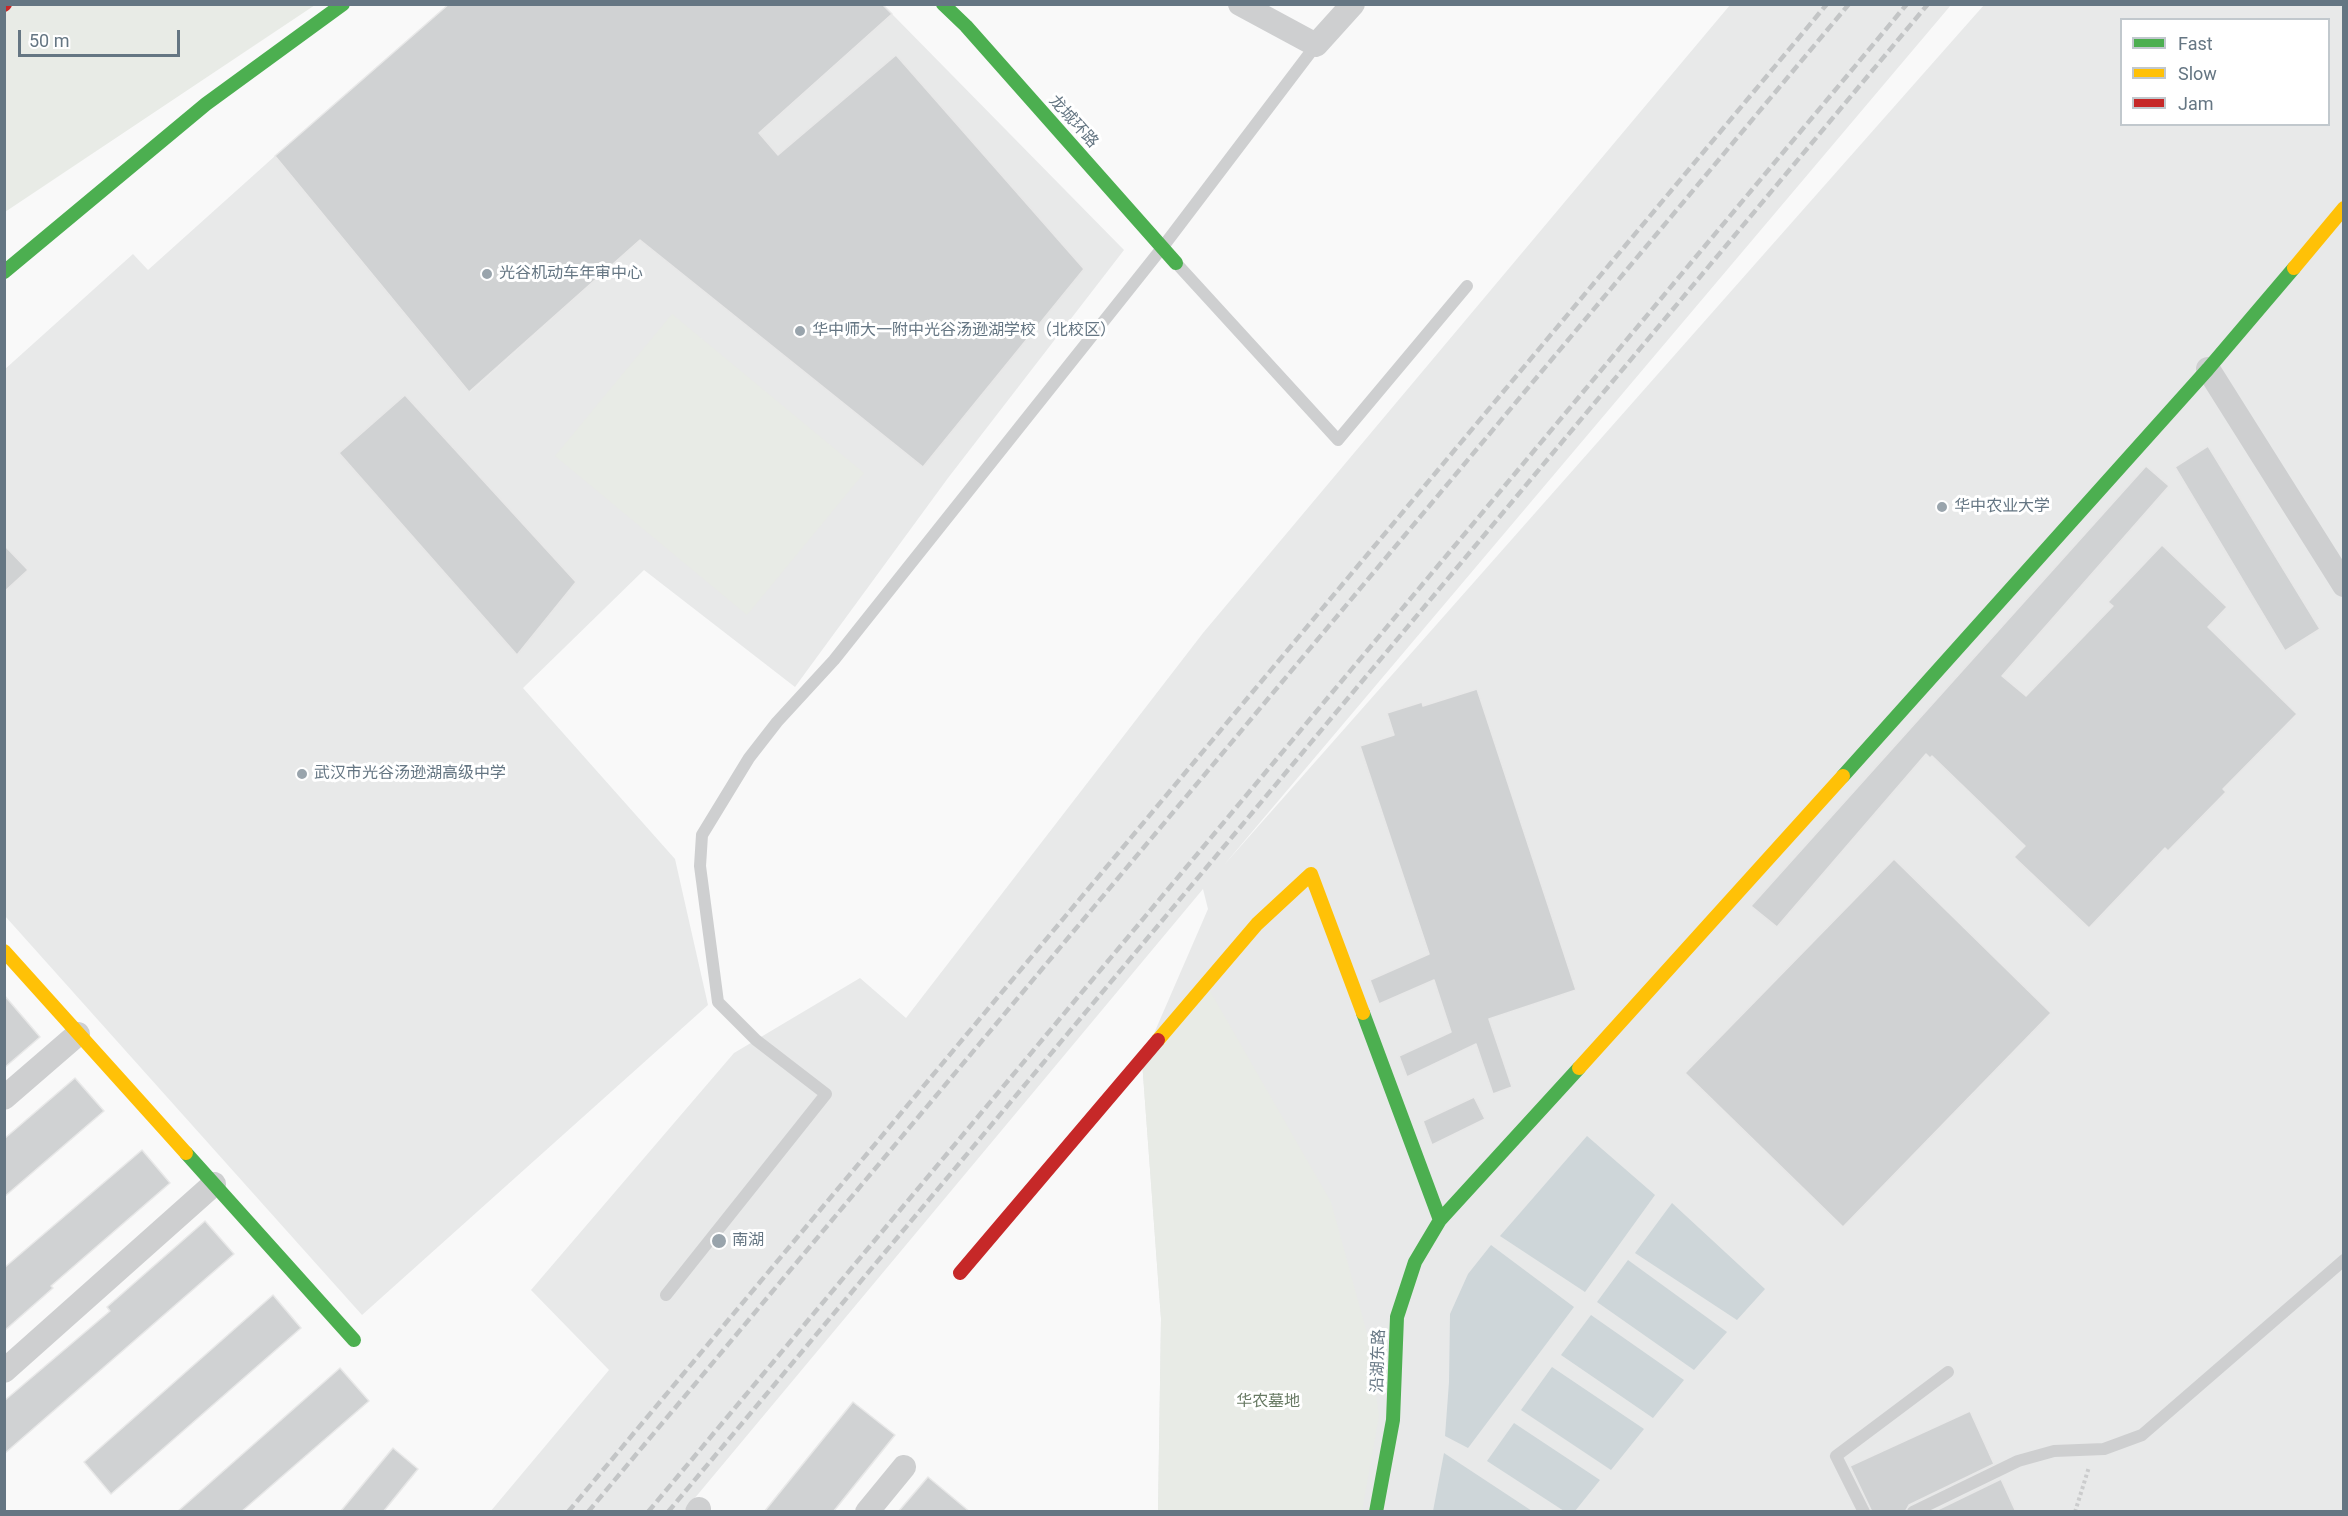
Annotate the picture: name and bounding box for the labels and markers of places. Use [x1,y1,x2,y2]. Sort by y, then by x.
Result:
place label: 光谷机动车年审中心 [499,264,643,284]
marker: 光谷机动车年审中心 [480,267,494,281]
place label: 华中师大一附中光谷汤逊湖学校（北校区） [812,321,1116,341]
marker: 华中师大一附中光谷汤逊湖学校（北校区） [793,324,807,338]
place label: 华中农业大学 [1954,497,2050,517]
marker: 华中农业大学 [1935,500,1949,514]
place label: 武汉市光谷汤逊湖高级中学 [314,764,506,784]
marker: 武汉市光谷汤逊湖高级中学 [295,767,309,781]
place label: 南湖 [732,1231,764,1251]
marker: 南湖 [710,1232,728,1250]

